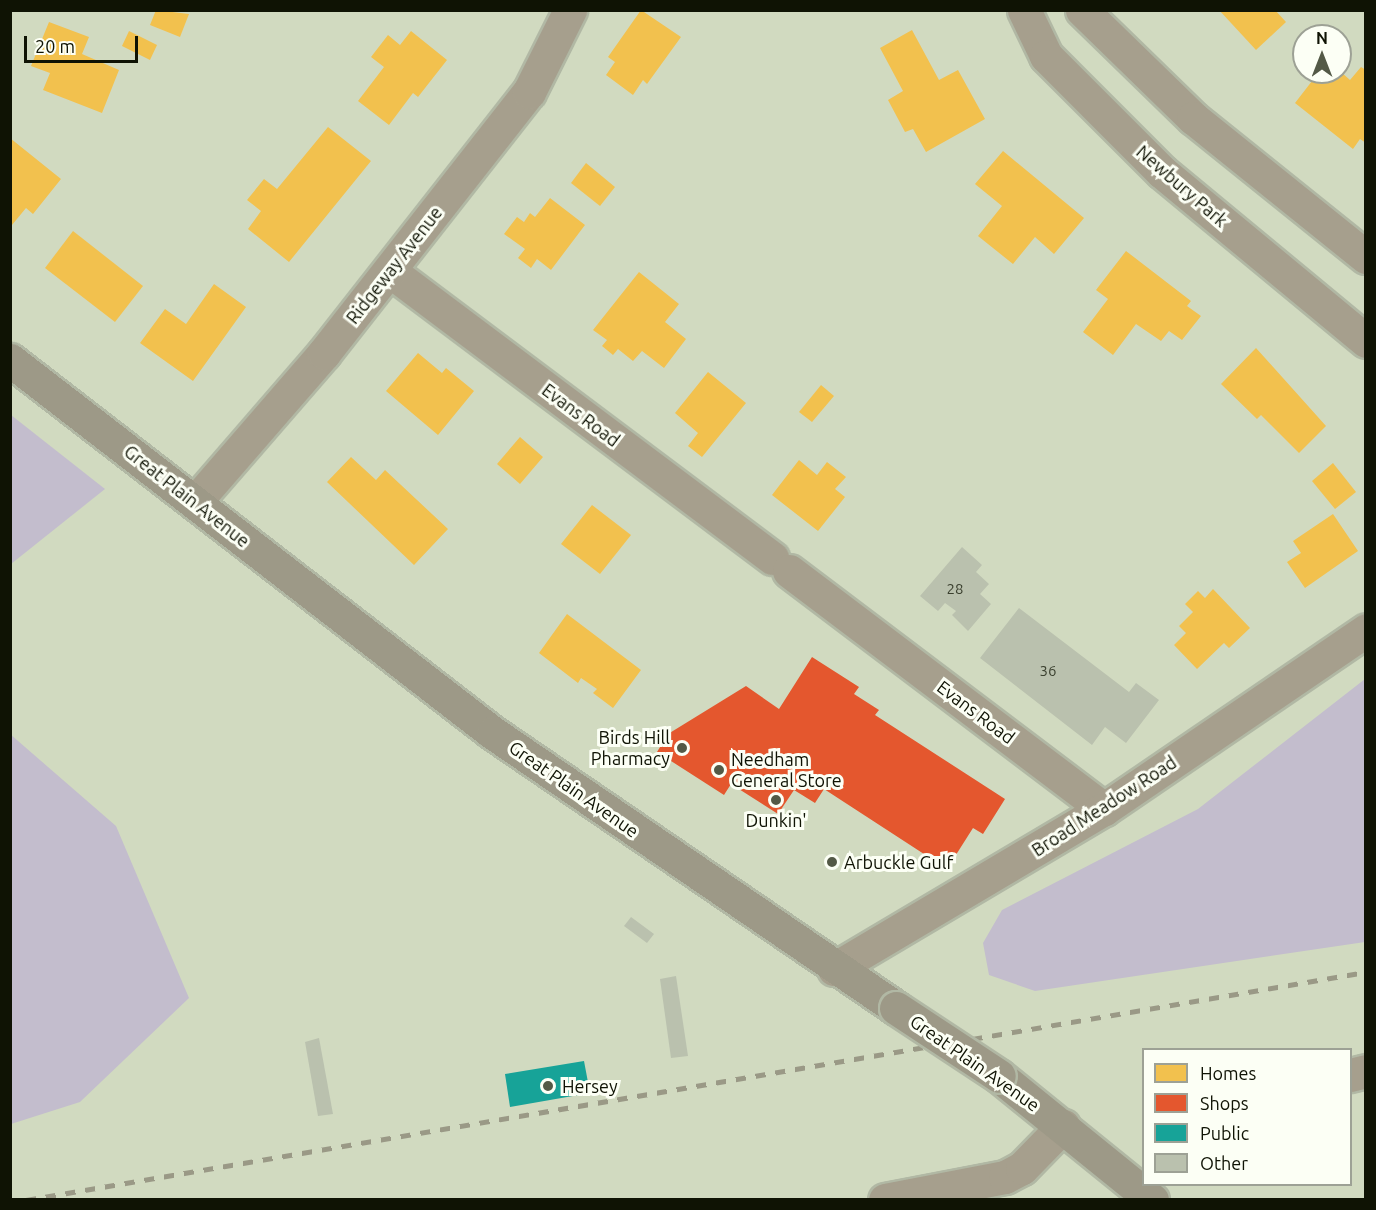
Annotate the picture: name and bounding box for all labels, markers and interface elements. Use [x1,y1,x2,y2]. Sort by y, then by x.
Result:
scale bar [27,24,141,62]
north arrow [1292,24,1352,84]
text: N [1316,29,1328,47]
text: 20 m [35,36,75,56]
street label: Newbury Park [1132,141,1232,231]
street label: Ridgeway Avenue [341,202,447,328]
street label: Evans Road [538,379,624,451]
street label: Great Plain Avenue [120,440,254,552]
house number: 28 [947,580,963,598]
house number: 36 [1040,662,1056,680]
street label: Evans Road [933,676,1019,748]
place label: Birds Hill Pharmacy [591,727,670,770]
street label: Great Plain Avenue [505,736,643,842]
marker: Birds Hill Pharmacy [675,741,689,755]
place label: Needham General Store [731,749,842,792]
street label: Broad Meadow Road [1028,751,1180,861]
marker: Needham General Store [712,763,726,777]
marker: Dunkin' [769,793,783,807]
place label: Dunkin' [746,809,806,831]
place label: Arbuckle Gulf [844,851,953,873]
marker: Arbuckle Gulf [825,855,839,869]
street label: Great Plain Avenue [906,1010,1044,1116]
legend [1142,1048,1352,1186]
text: Homes [1200,1063,1256,1083]
place label: Hersey [562,1075,618,1097]
marker: Hersey [539,1077,557,1095]
text: Shops [1200,1093,1249,1113]
text: Public [1200,1123,1249,1143]
text: Other [1200,1153,1248,1173]

